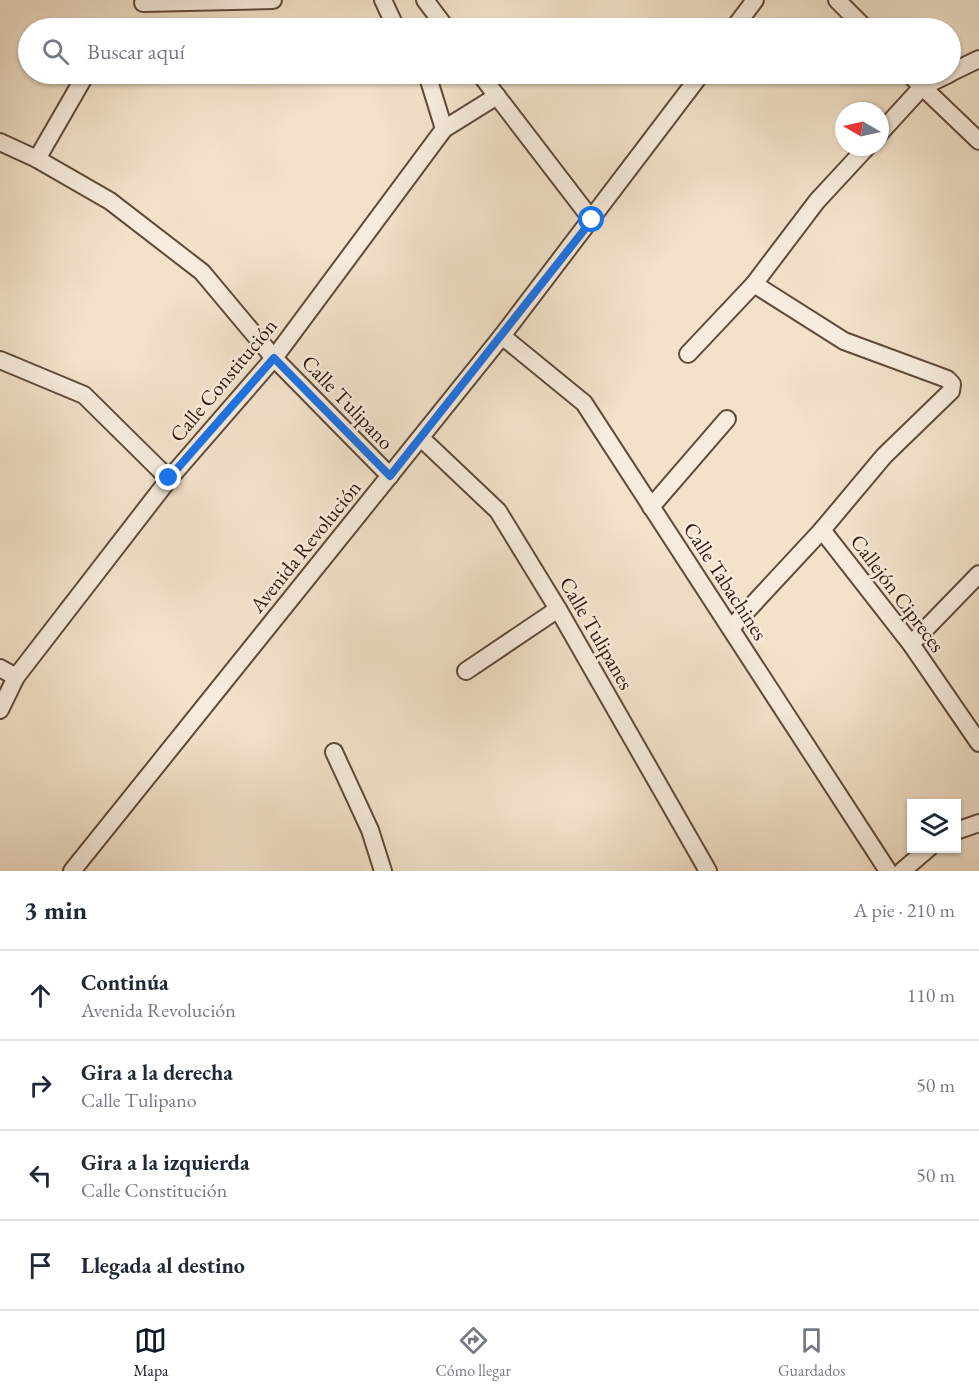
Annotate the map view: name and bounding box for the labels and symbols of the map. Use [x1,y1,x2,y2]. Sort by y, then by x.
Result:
north arrow [835,102,889,156]
route start [578,206,604,232]
street label: Calle Constitución [163,313,283,447]
street label: Calle Tulipano [296,349,400,455]
route end [155,464,181,490]
street label: Avenida Revolución [243,474,367,618]
street label: Calle Tabachines [678,517,774,645]
street label: Callejón Cipreces [845,529,951,658]
street label: Calle Tulipanes [554,572,640,694]

